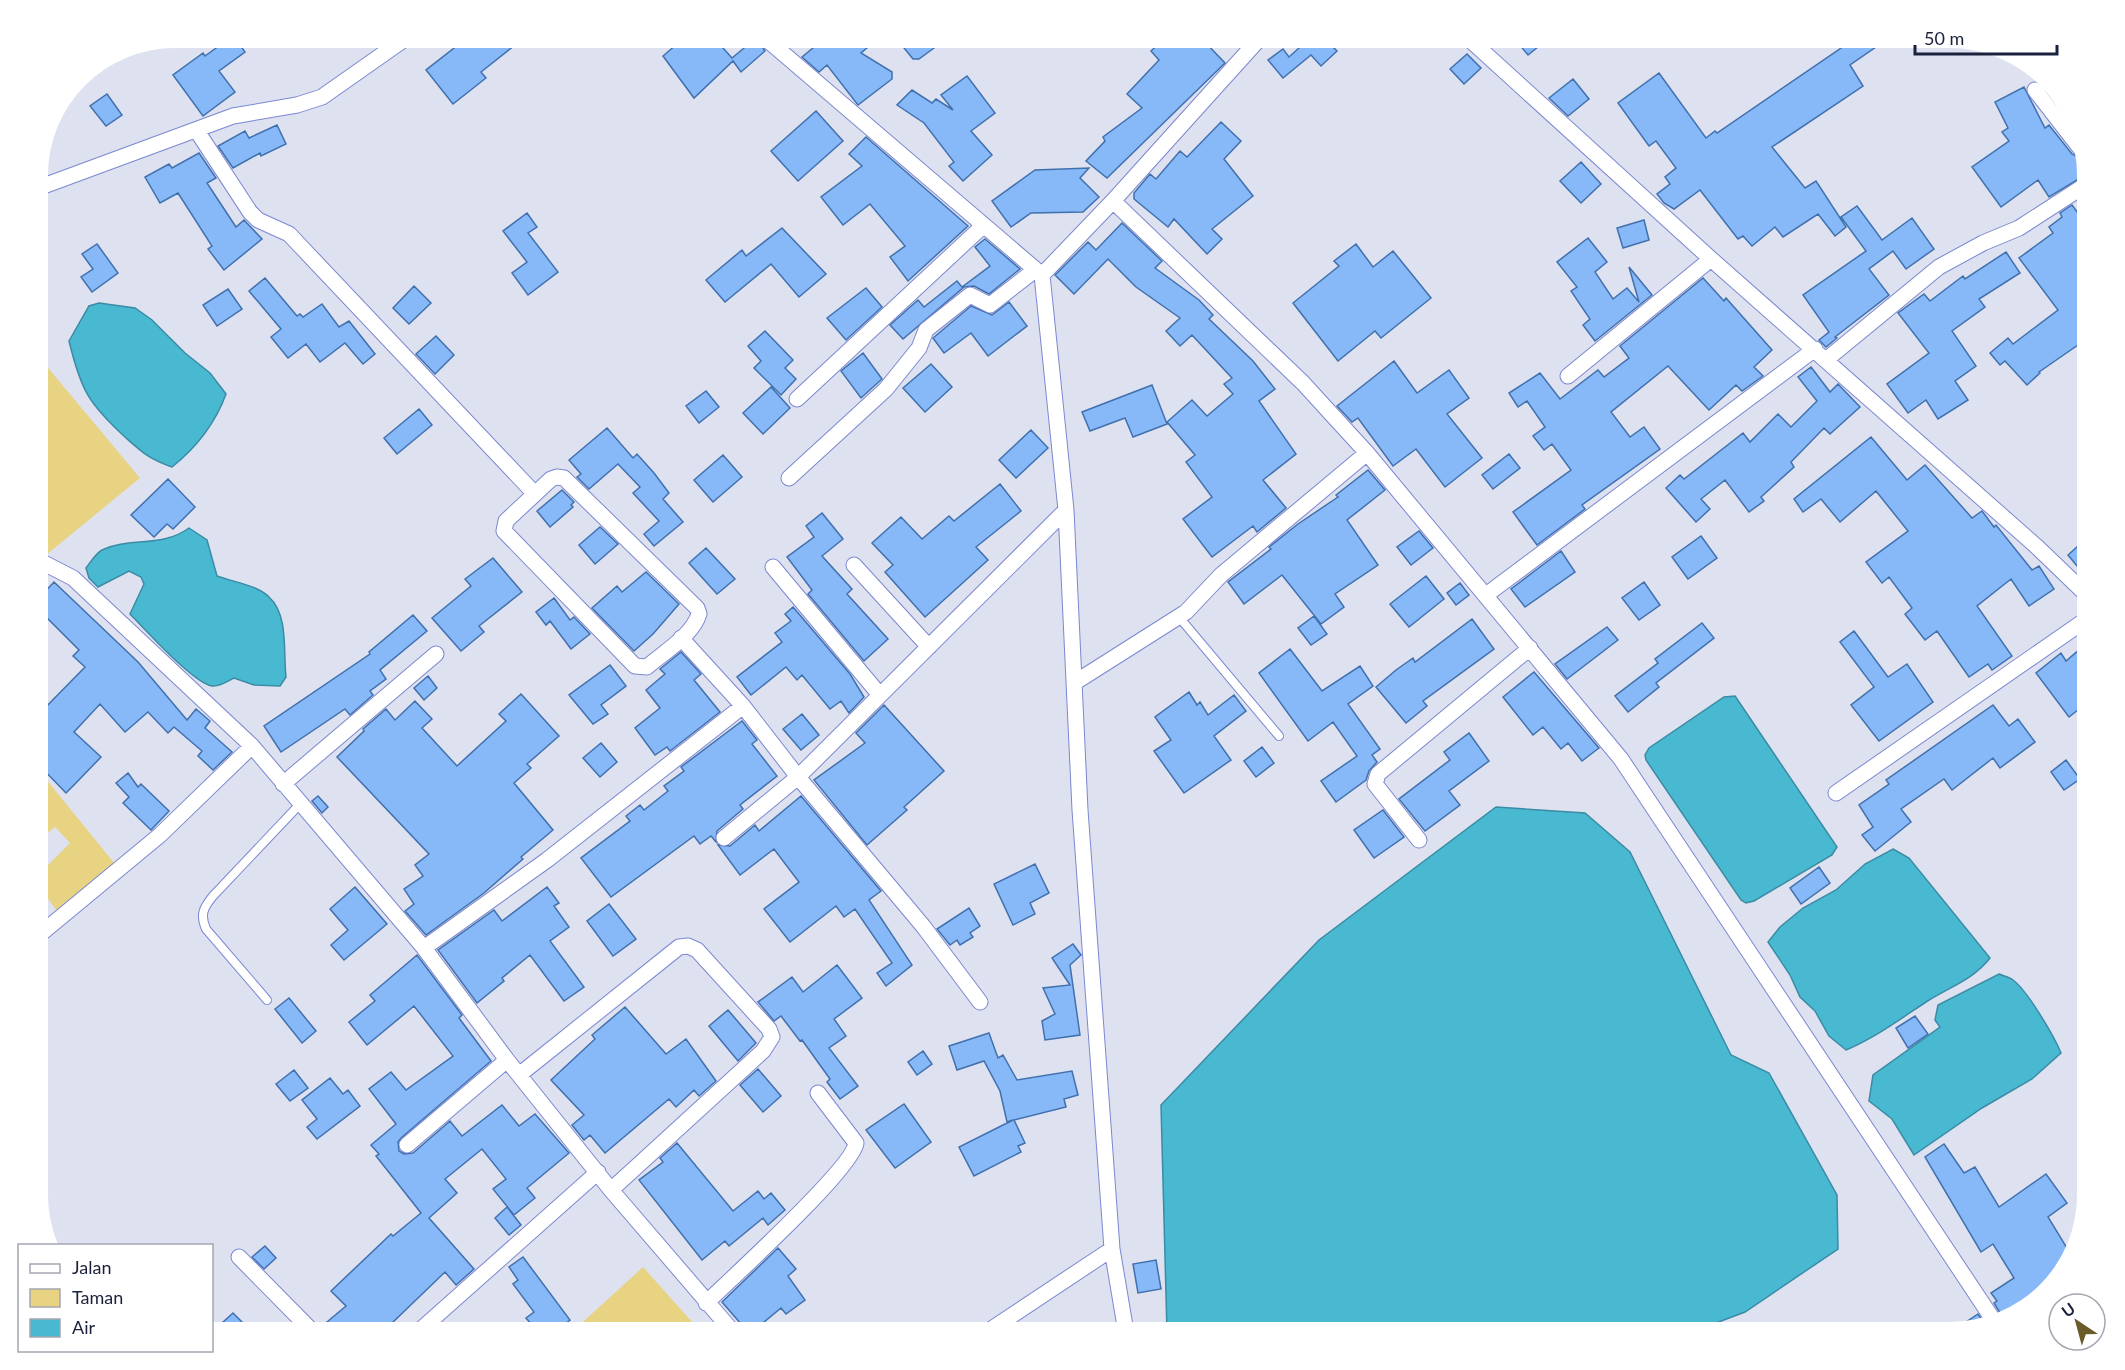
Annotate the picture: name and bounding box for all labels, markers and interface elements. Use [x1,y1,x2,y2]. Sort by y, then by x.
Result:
scale bar [1915,18,2058,56]
text: 50 m [1924,27,1964,49]
legend [18,1244,213,1352]
text: Jalan [72,1256,111,1278]
text: Taman [72,1286,123,1308]
north arrow [2047,1292,2107,1352]
text: U [2057,1298,2078,1321]
text: Air [72,1316,95,1338]

